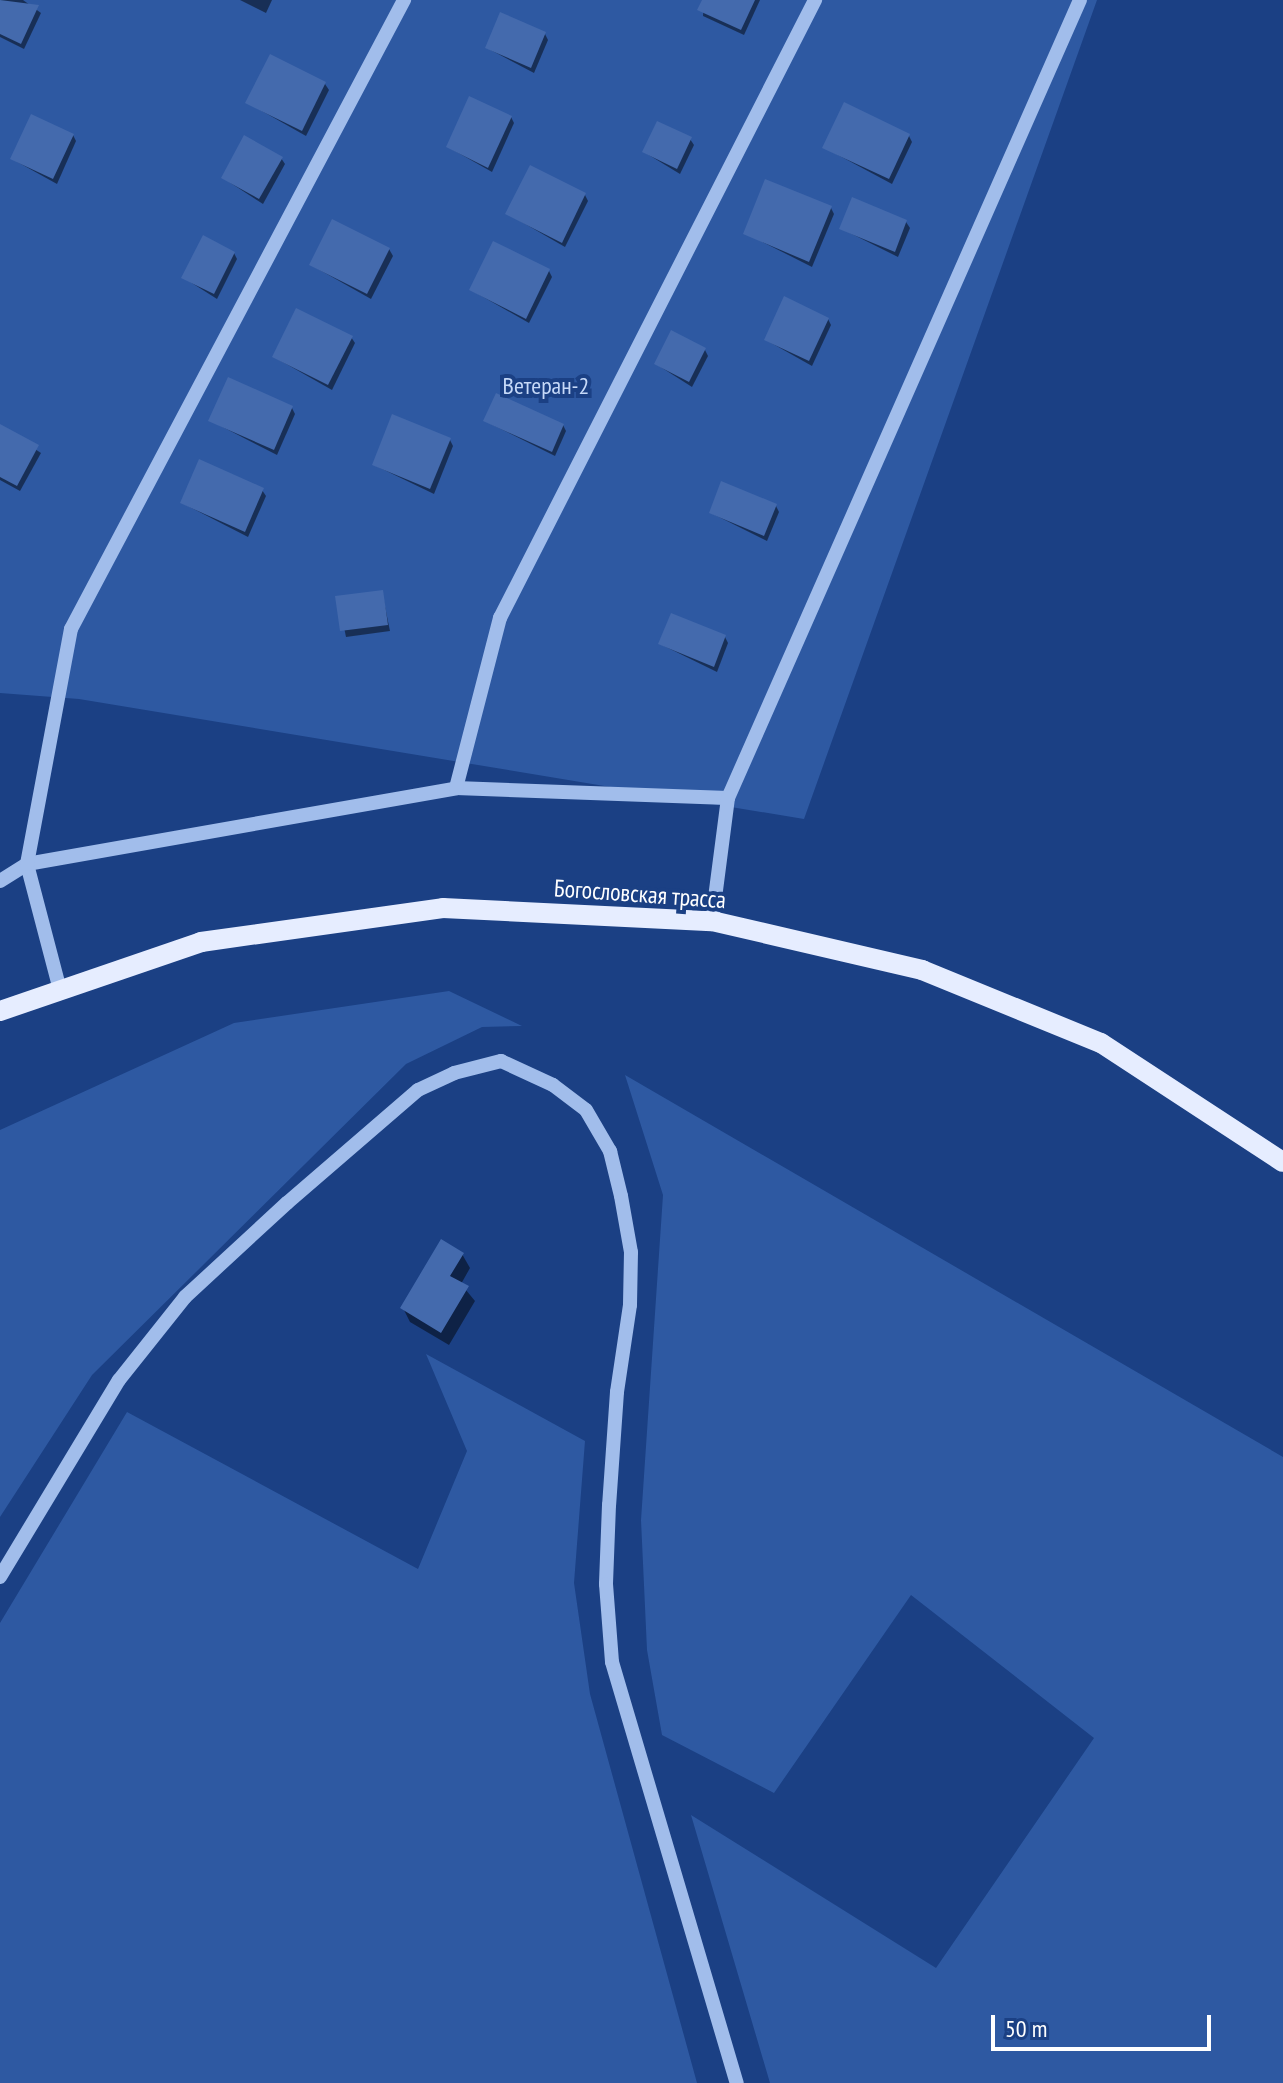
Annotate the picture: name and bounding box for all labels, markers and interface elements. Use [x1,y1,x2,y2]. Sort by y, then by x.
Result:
park label: Ветеран-2 [503,372,589,400]
street label: Богословская трасса [553,874,727,914]
scale bar [995,1999,1215,2049]
text: 50 m [1005,2013,1047,2044]

